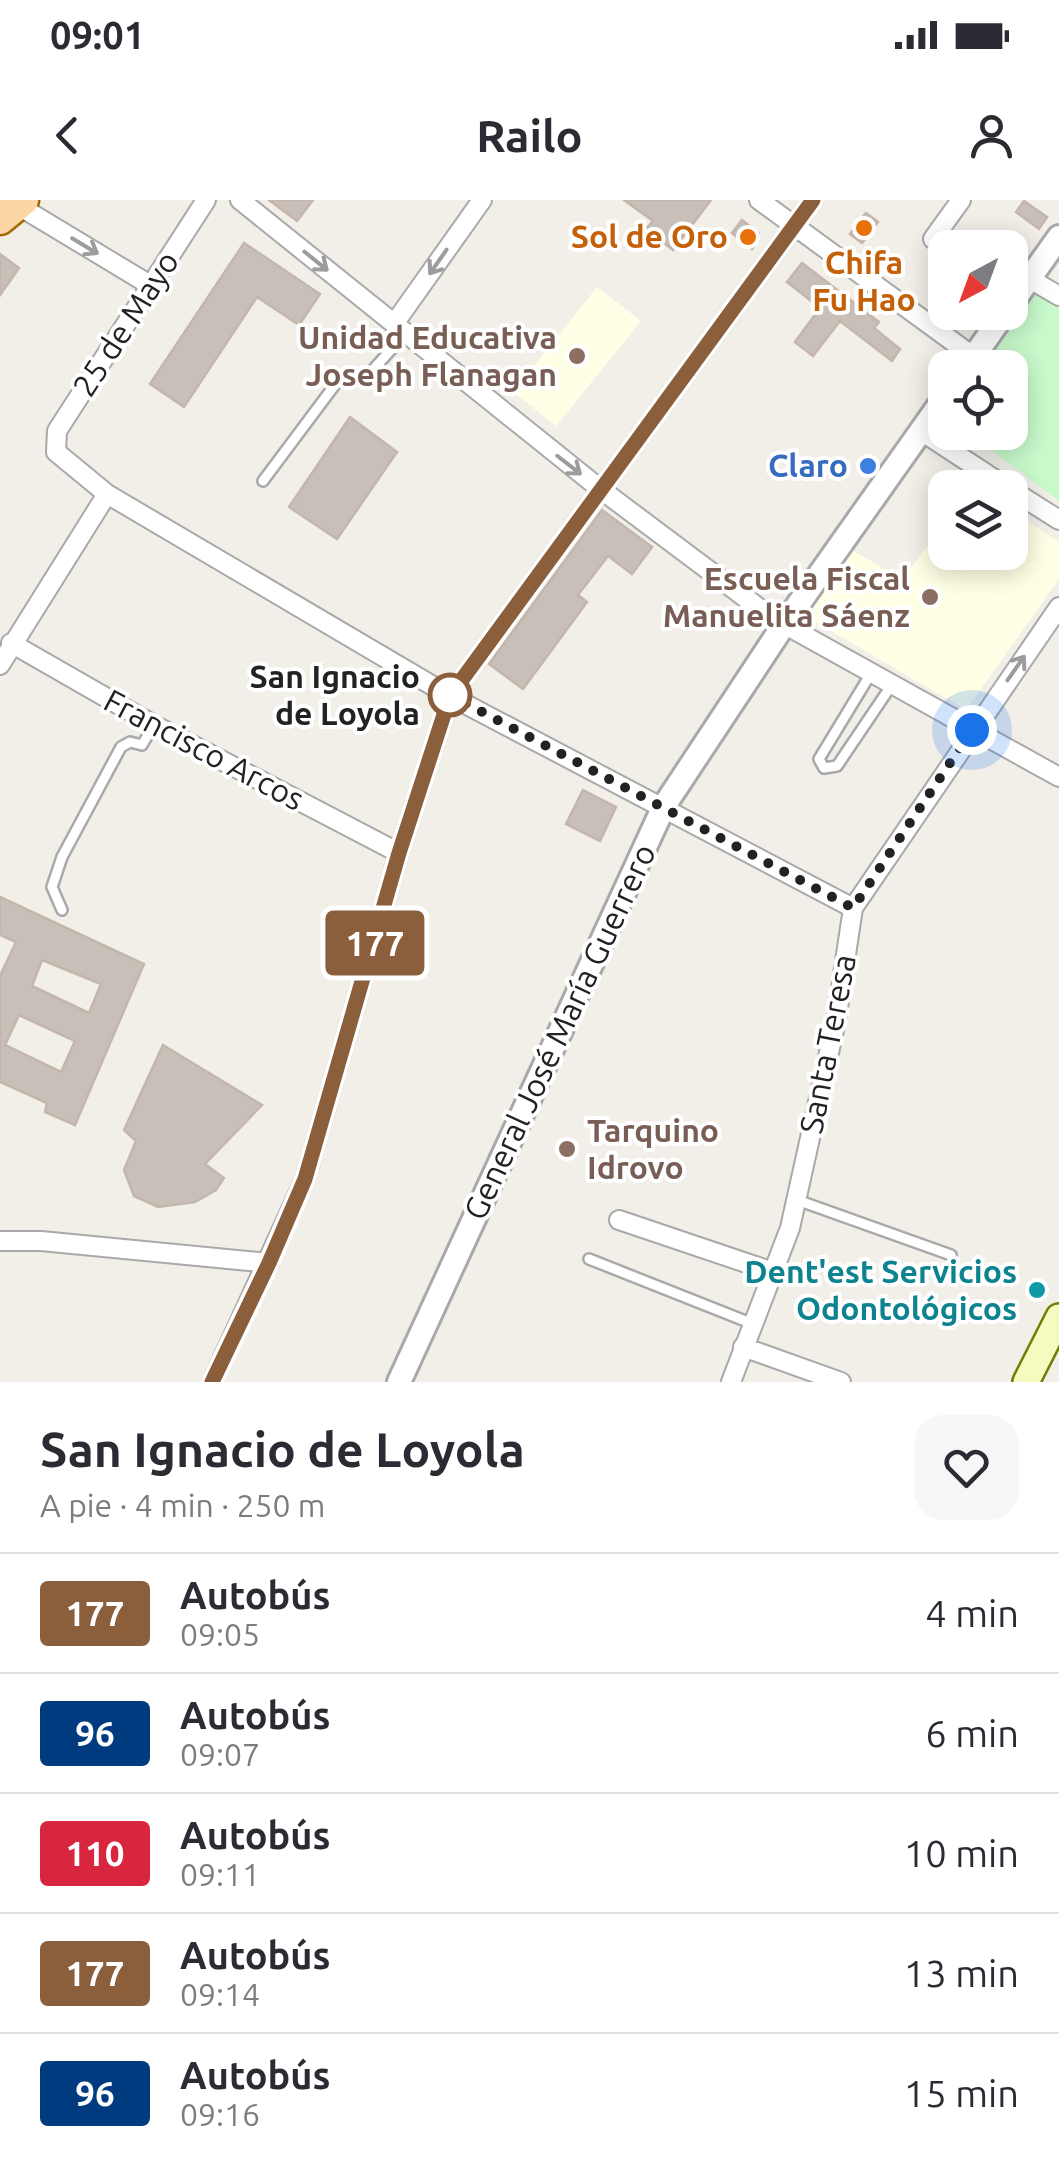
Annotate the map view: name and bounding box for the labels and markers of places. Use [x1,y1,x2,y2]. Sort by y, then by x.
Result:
marker: Chifa Fu Hao [853,217,875,239]
place label: Sol de Oro [571,218,728,254]
marker: Sol de Oro [737,226,759,248]
place label: Chifa Fu Hao [812,244,916,317]
place label: Unidad Educativa Joseph Flanagan [298,319,557,392]
marker: Unidad Educativa Joseph Flanagan [566,345,588,367]
place label: Claro [768,447,848,483]
marker: Claro [857,455,879,477]
place label: Escuela Fiscal Manuelita Sáenz [663,560,910,633]
marker: Escuela Fiscal Manuelita Sáenz [919,586,941,608]
place label: San Ignacio de Loyola [249,658,420,731]
marker: San Ignacio de Loyola [429,674,471,716]
place label: Tarquino Idrovo [587,1112,719,1185]
marker: Tarquino Idrovo [556,1138,578,1160]
place label: Dent'est Servicios Odontológicos [744,1253,1017,1326]
marker: Dent'est Servicios Odontológicos [1026,1279,1048,1301]

